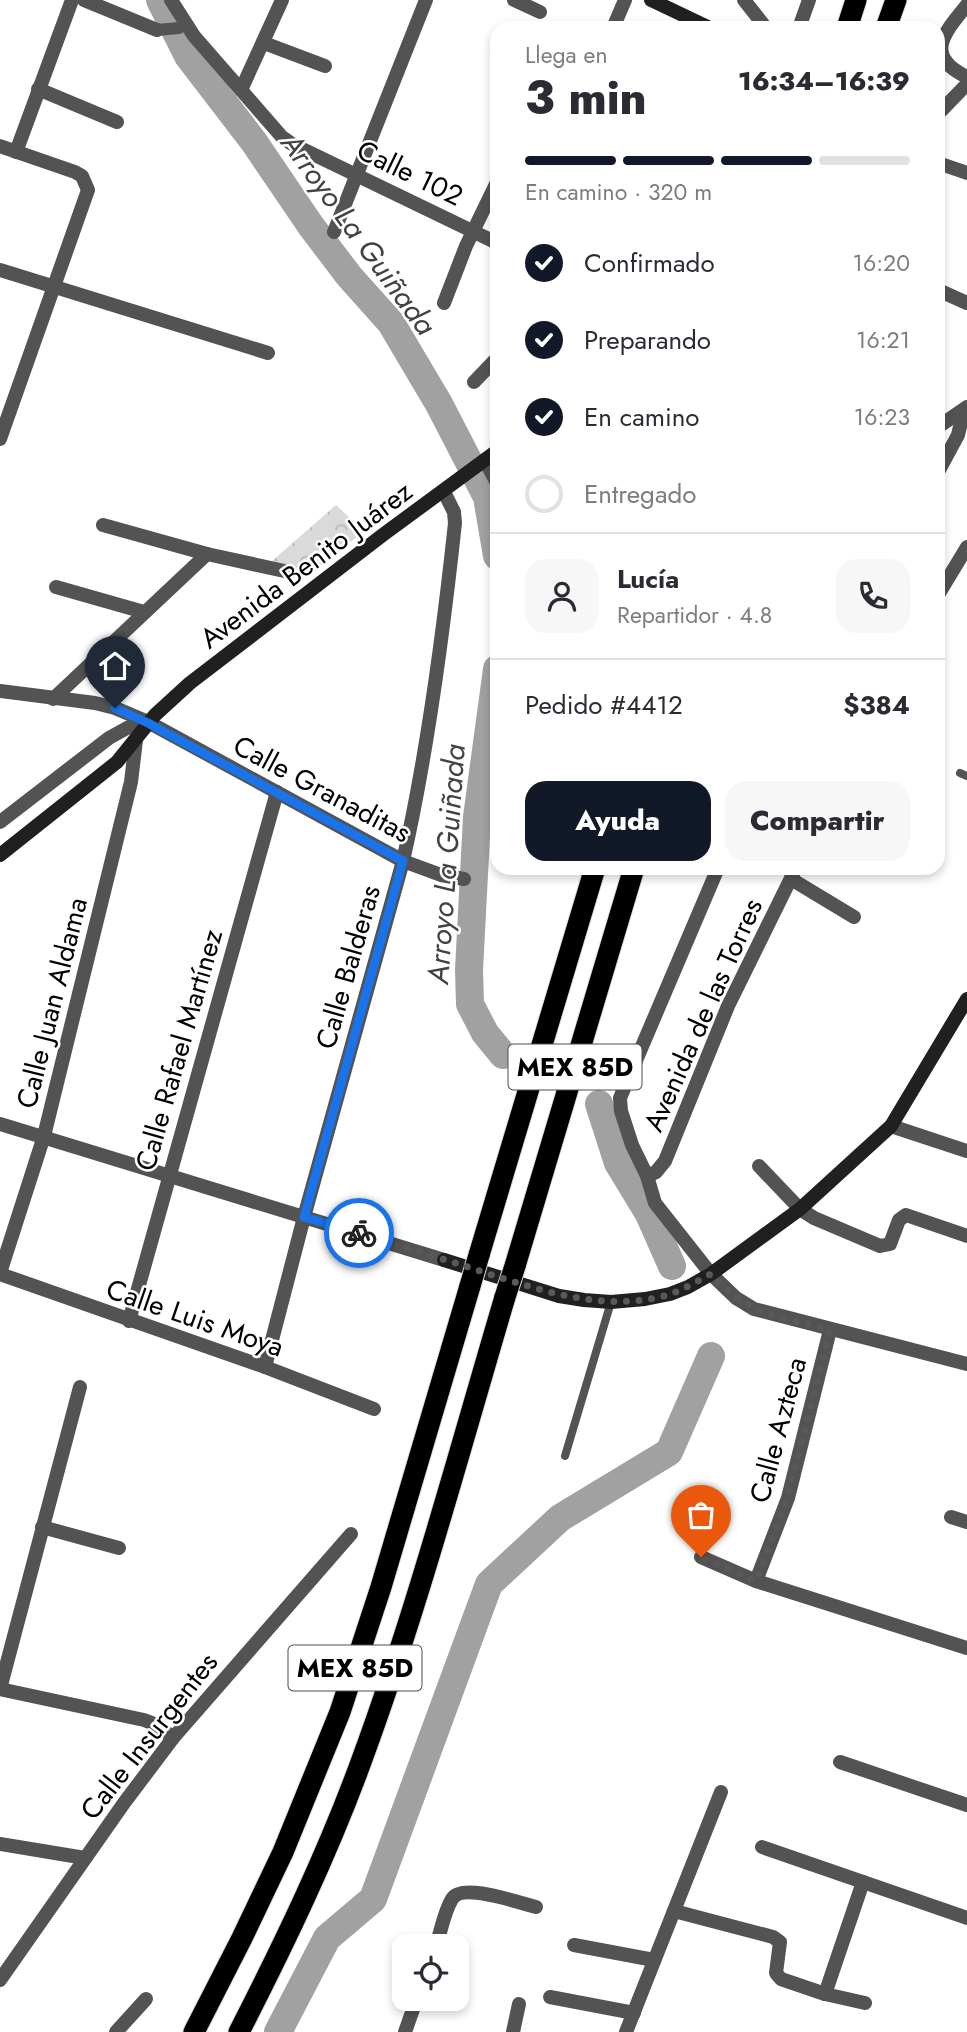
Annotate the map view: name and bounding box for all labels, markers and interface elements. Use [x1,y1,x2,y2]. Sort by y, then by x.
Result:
text: Llega en [525,38,607,72]
text: 16:34–16:39 [738,62,910,100]
text: 3 min [525,65,647,131]
water label: Arroyo La Guiñada [270,123,447,344]
street label: Calle 102 [350,130,470,216]
text: En camino · 320 m [525,175,712,209]
icon: check [525,244,563,282]
text: Confirmado [584,244,715,282]
text: 16:20 [853,246,910,280]
icon: check [525,321,563,359]
text: Preparando [584,321,711,359]
text: 16:21 [856,323,910,357]
icon: check [525,398,563,436]
text: En camino [584,398,700,436]
text: 16:23 [854,400,910,434]
street label: Avenida Benito Juárez [191,471,421,659]
text: Entregado [584,475,696,513]
button: person [525,559,599,633]
button: phone [836,559,910,633]
text: Lucía [617,560,679,598]
text: Repartidor · 4.8 [617,598,772,632]
pin [85,636,145,708]
icon: home [96,647,134,685]
text: Pedido #4412 [525,686,683,724]
text: $384 [843,686,910,724]
street label: Calle Granaditas [226,725,418,853]
water label: Arroyo La Guiñada [416,742,476,987]
button: Ayuda [525,781,711,861]
button: Compartir [725,781,910,861]
street label: Calle Balderas [305,880,391,1054]
street label: Avenida de las Torres [633,892,773,1138]
street label: Calle Juan Aldama [6,893,98,1113]
street label: Calle Rafael Martínez [125,924,233,1176]
road number: MEX 85D [508,1044,642,1090]
courier [324,1198,394,1268]
icon: bike [340,1214,378,1252]
street label: Calle Luis Moya [101,1268,289,1368]
street label: Calle Azteca [739,1353,817,1507]
pin [671,1485,731,1557]
icon: bag [682,1496,720,1534]
street label: Calle Insurgentes [70,1644,228,1828]
road number: MEX 85D [288,1646,422,1690]
map controls [392,1934,469,2011]
button: locate [392,1934,469,2011]

